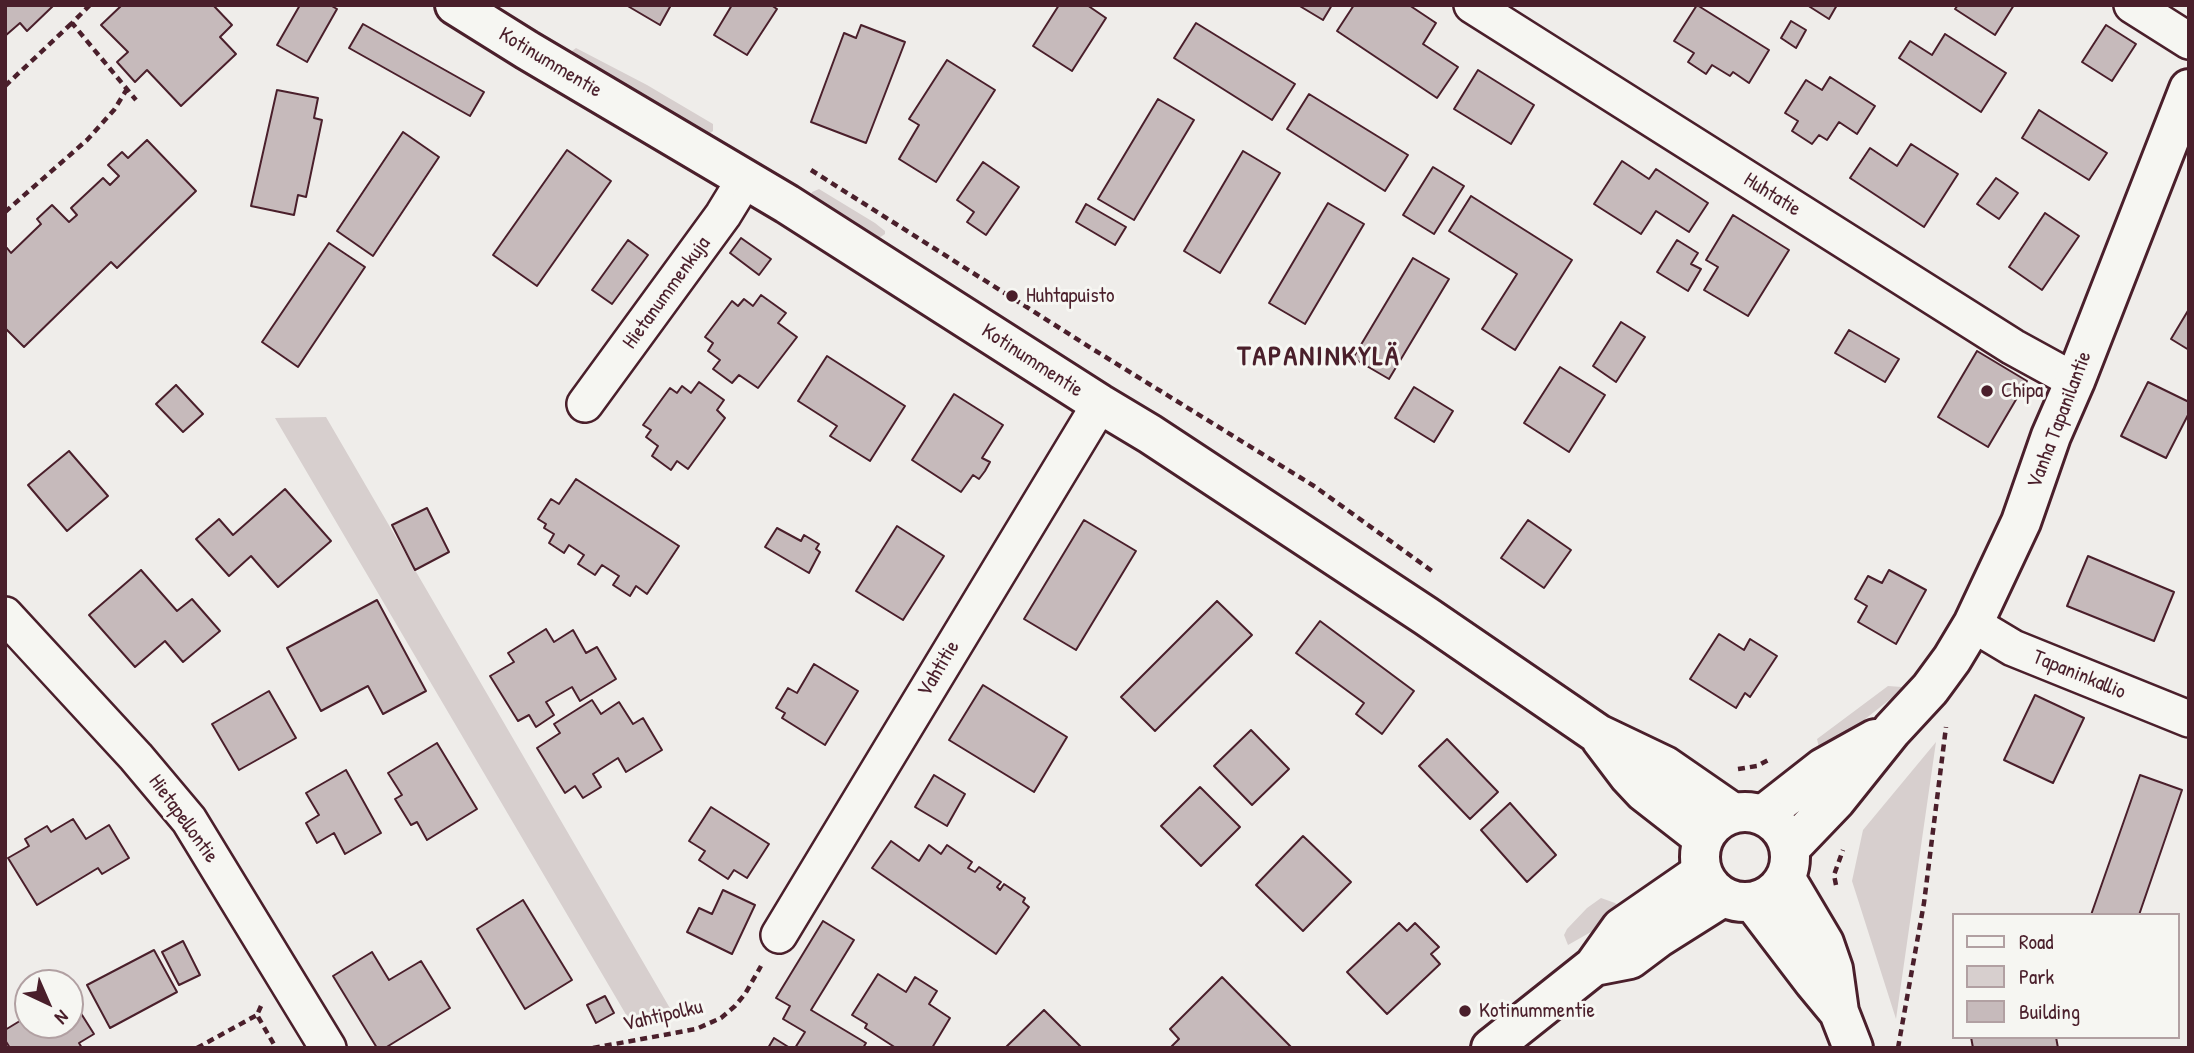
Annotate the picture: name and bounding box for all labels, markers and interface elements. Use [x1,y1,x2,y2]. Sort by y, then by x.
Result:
street label: Kotinummentie [494,22,606,104]
street label: Huhtatie [1739,168,1805,222]
street label: Hietanummenkuja [618,232,716,354]
place label: Huhtapuisto [1026,283,1114,309]
marker: Huhtapuisto [1004,288,1020,304]
street label: Kotinummentie [977,319,1087,403]
district label: TAPANINKYLÄ [1239,341,1399,375]
street label: Vanha Tapanilantie [2022,348,2098,492]
place label: Chipa [2001,378,2043,404]
marker: Chipa [1979,383,1995,399]
street label: Vahtitie [912,636,966,702]
street label: Tapaninkallio [2029,645,2129,705]
street label: Hietapellontie [143,770,223,868]
legend [1952,913,2180,1039]
text: Road [2019,927,2053,956]
text: Park [2019,962,2054,991]
north arrow [14,969,84,1039]
street label: Vahtipolku [621,995,705,1037]
text: Building [2019,997,2080,1026]
place label: Kotinummentie [1479,998,1595,1024]
marker: Kotinummentie [1457,1003,1473,1019]
text: N [50,1005,75,1031]

